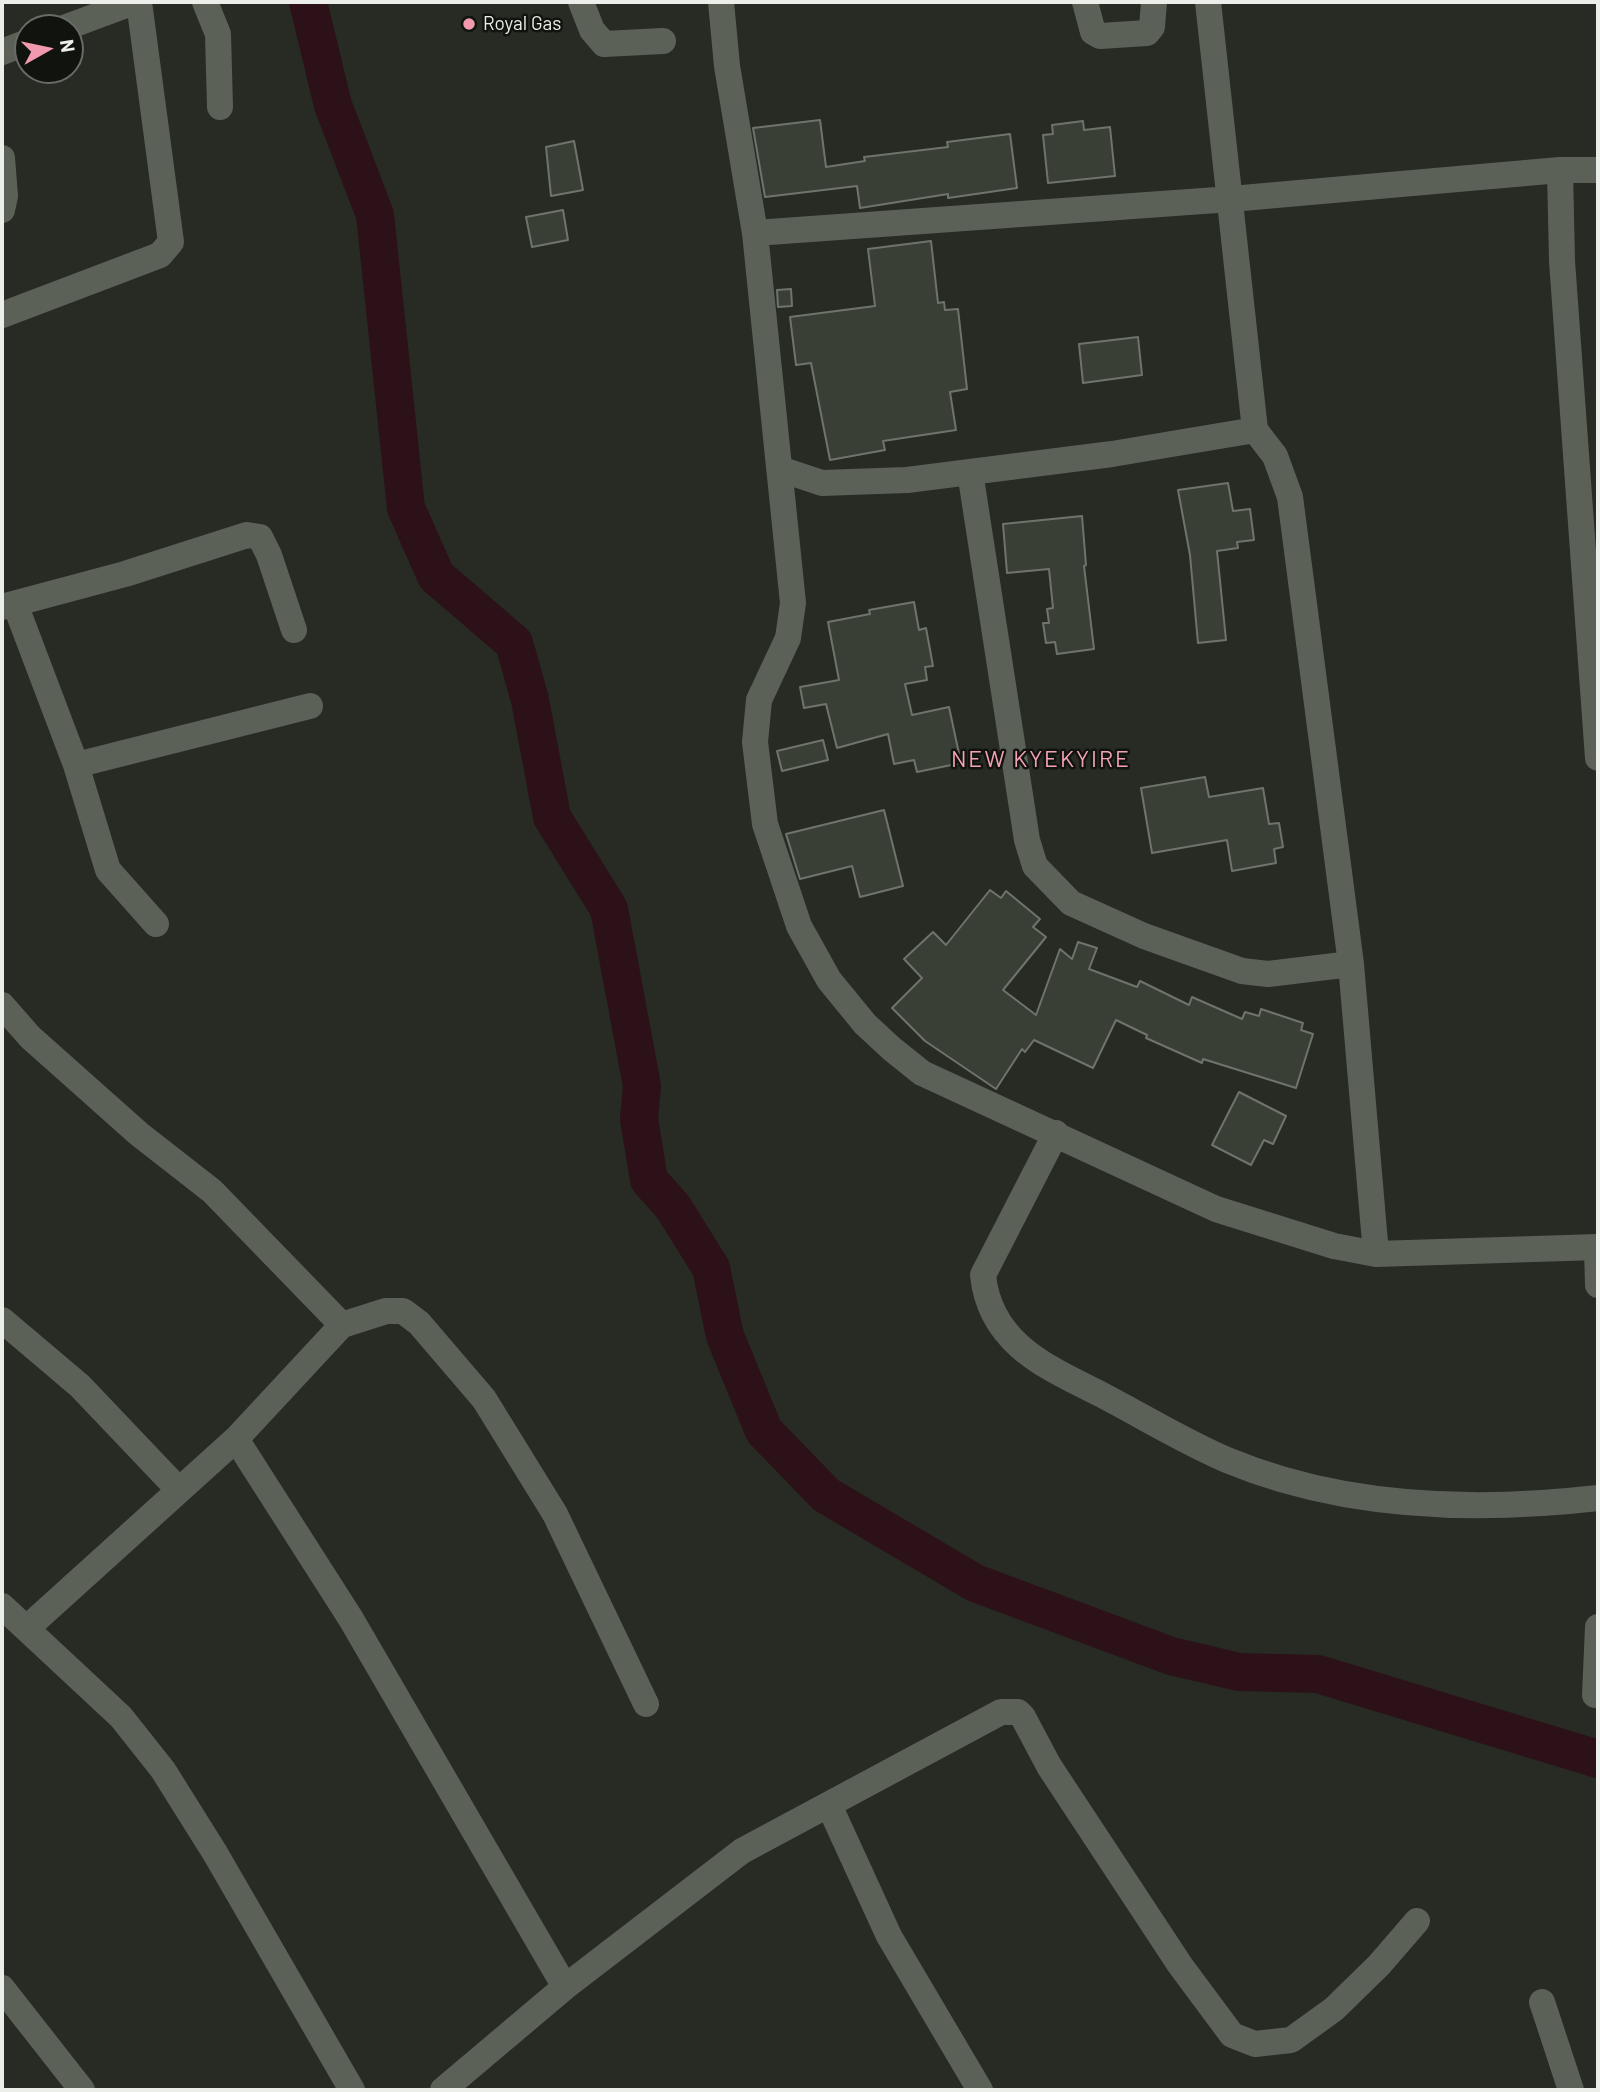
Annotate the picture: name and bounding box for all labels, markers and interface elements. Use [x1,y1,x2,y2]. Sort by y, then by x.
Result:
place label: Royal Gas [483,13,561,35]
north arrow [14,14,84,84]
marker: Royal Gas [461,16,477,32]
text: N [56,38,81,54]
district label: NEW KYEKYIRE [953,745,1129,773]

